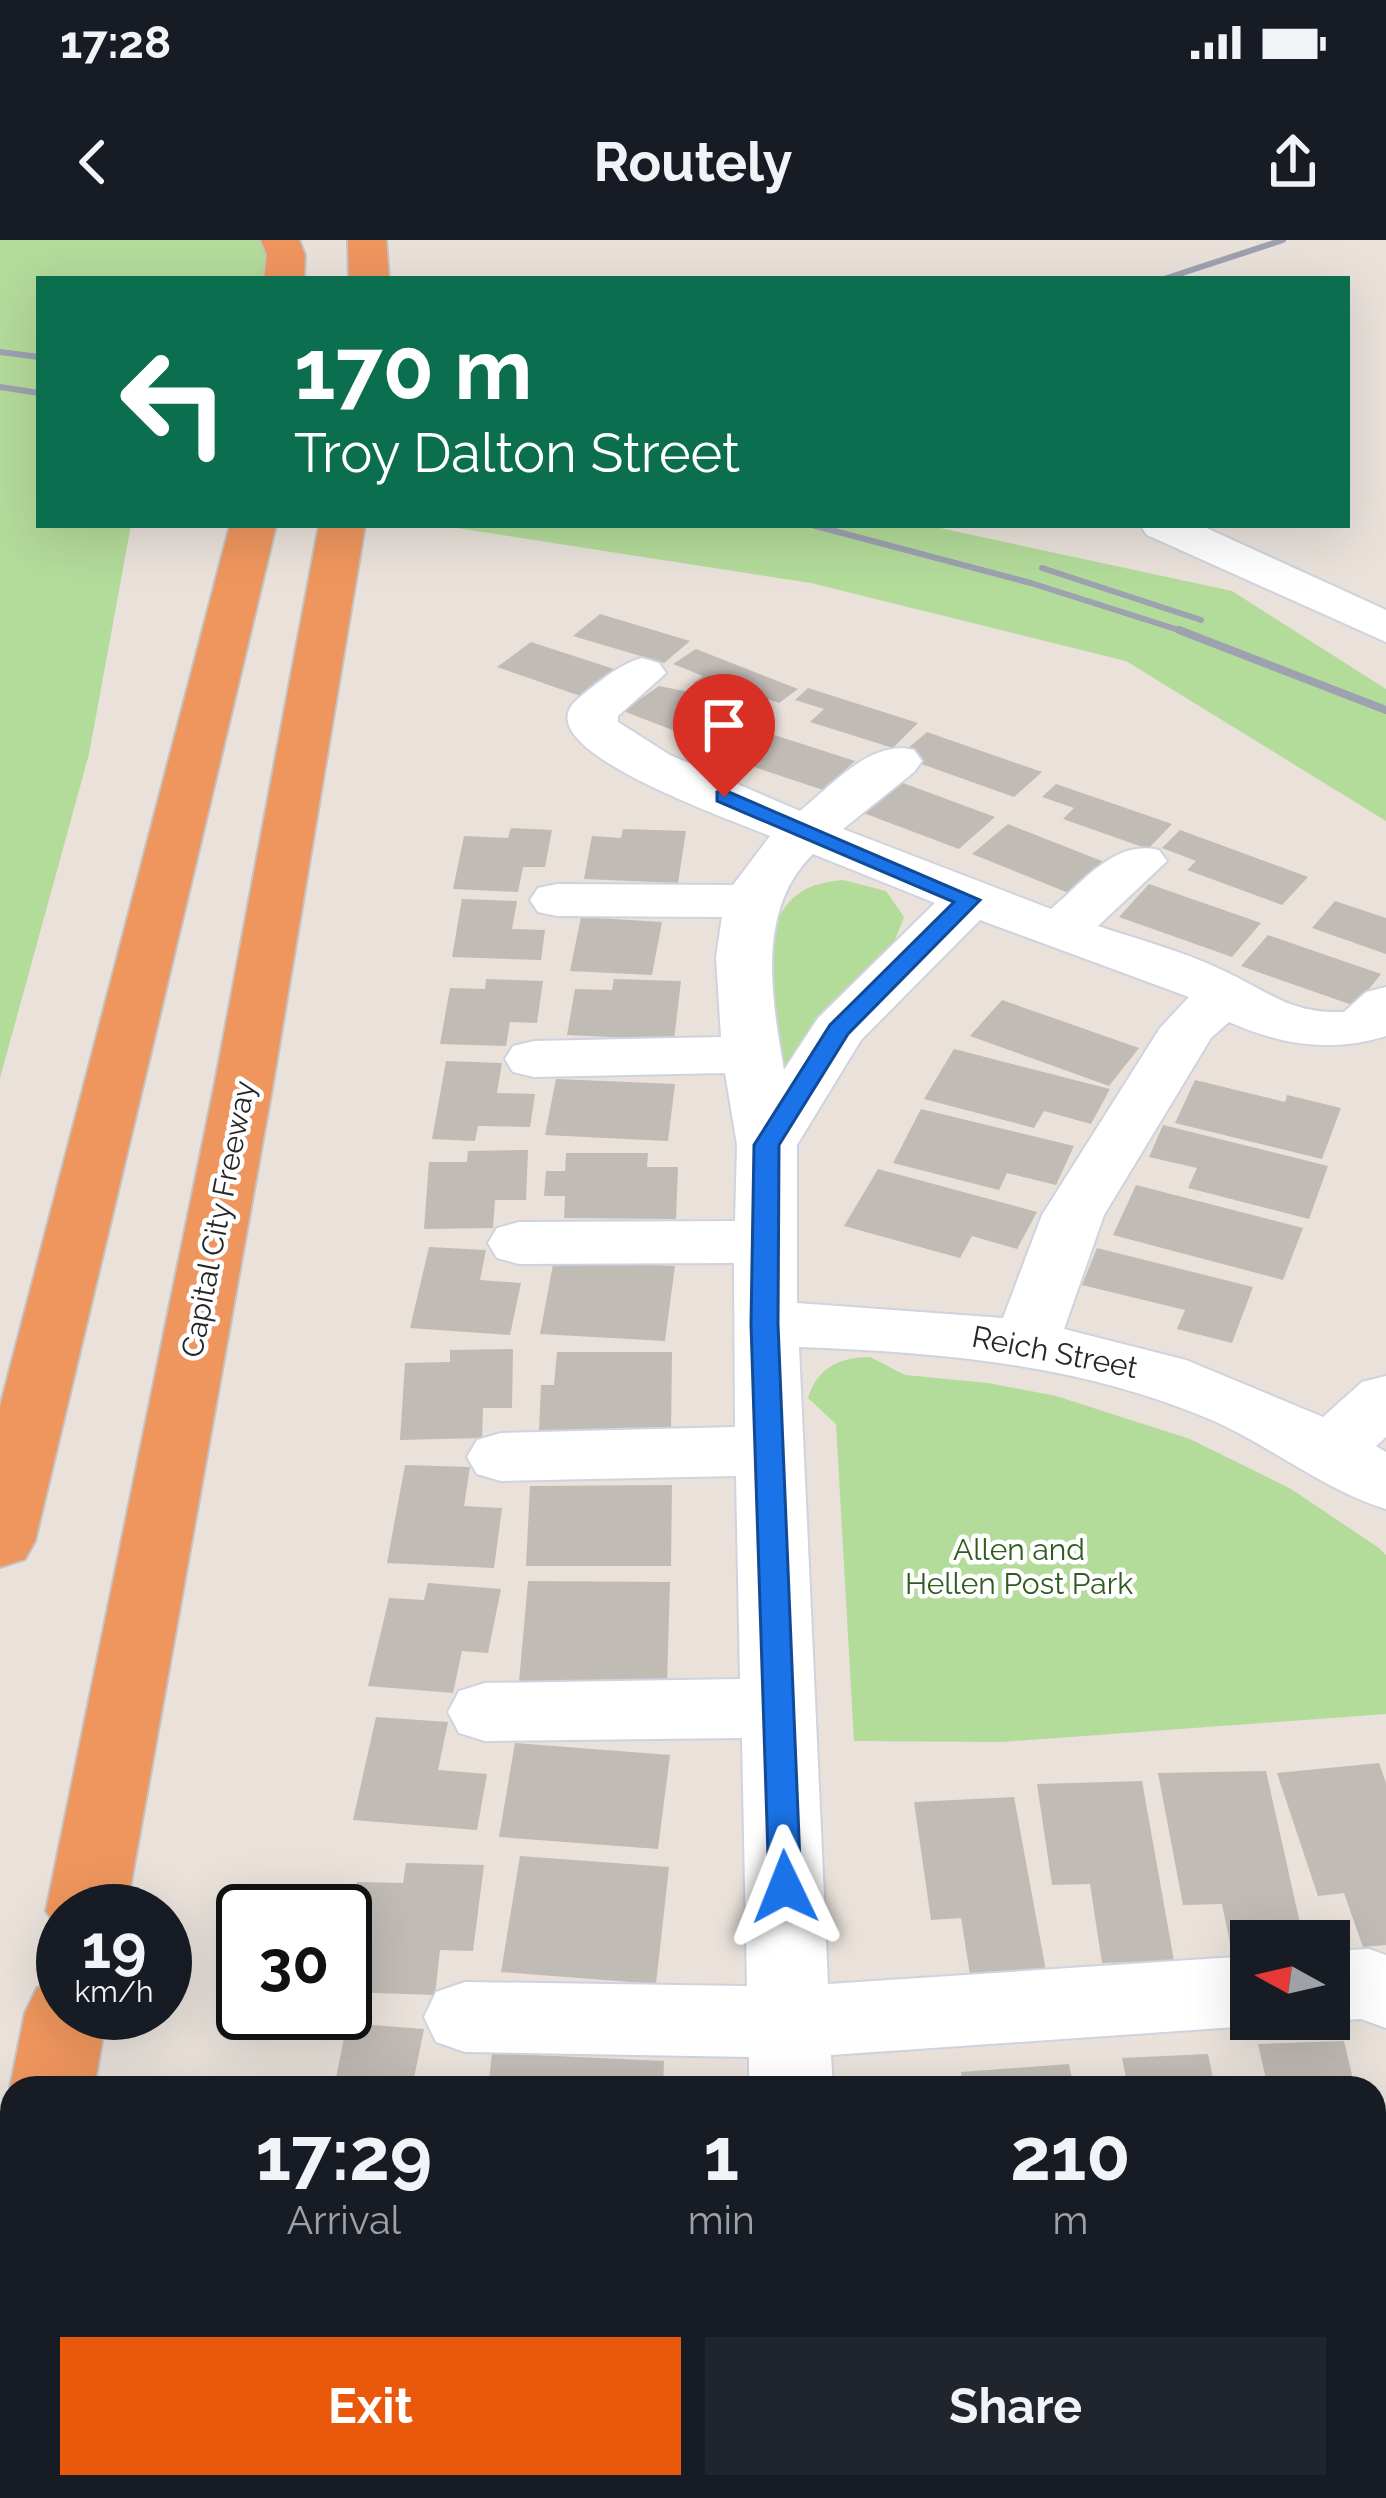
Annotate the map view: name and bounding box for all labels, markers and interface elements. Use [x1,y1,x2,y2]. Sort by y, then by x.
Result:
text: 17:28 [60,16,171,69]
icon: back [60,129,126,195]
icon: share [1260,129,1326,195]
text: Routely [593,130,793,194]
text: 170 m [294,320,533,419]
icon: left [96,324,252,480]
text: Troy Dalton Street [294,421,740,485]
pin [673,674,775,797]
icon: arrive [691,692,757,758]
street label: Capital City Freeway [174,1078,262,1360]
street label: Reich Street [969,1319,1141,1385]
park label: Allen and Hellen Post Park [905,1532,1133,1601]
position arrow [722,1824,848,1950]
speed limit sign: 30 [216,1884,372,2040]
text: 19 [82,1912,146,1982]
north arrow [1230,1920,1350,2040]
map controls [1230,1920,1350,2040]
text: km/h [74,1974,154,2009]
text: 17:29 [255,2112,432,2197]
text: 1 [703,2112,739,2197]
text: 210 [1010,2112,1131,2197]
text: Arrival [287,2197,401,2243]
text: min [688,2197,755,2243]
text: m [1052,2197,1088,2243]
button: Exit [60,2337,681,2475]
button: Share [705,2337,1326,2475]

